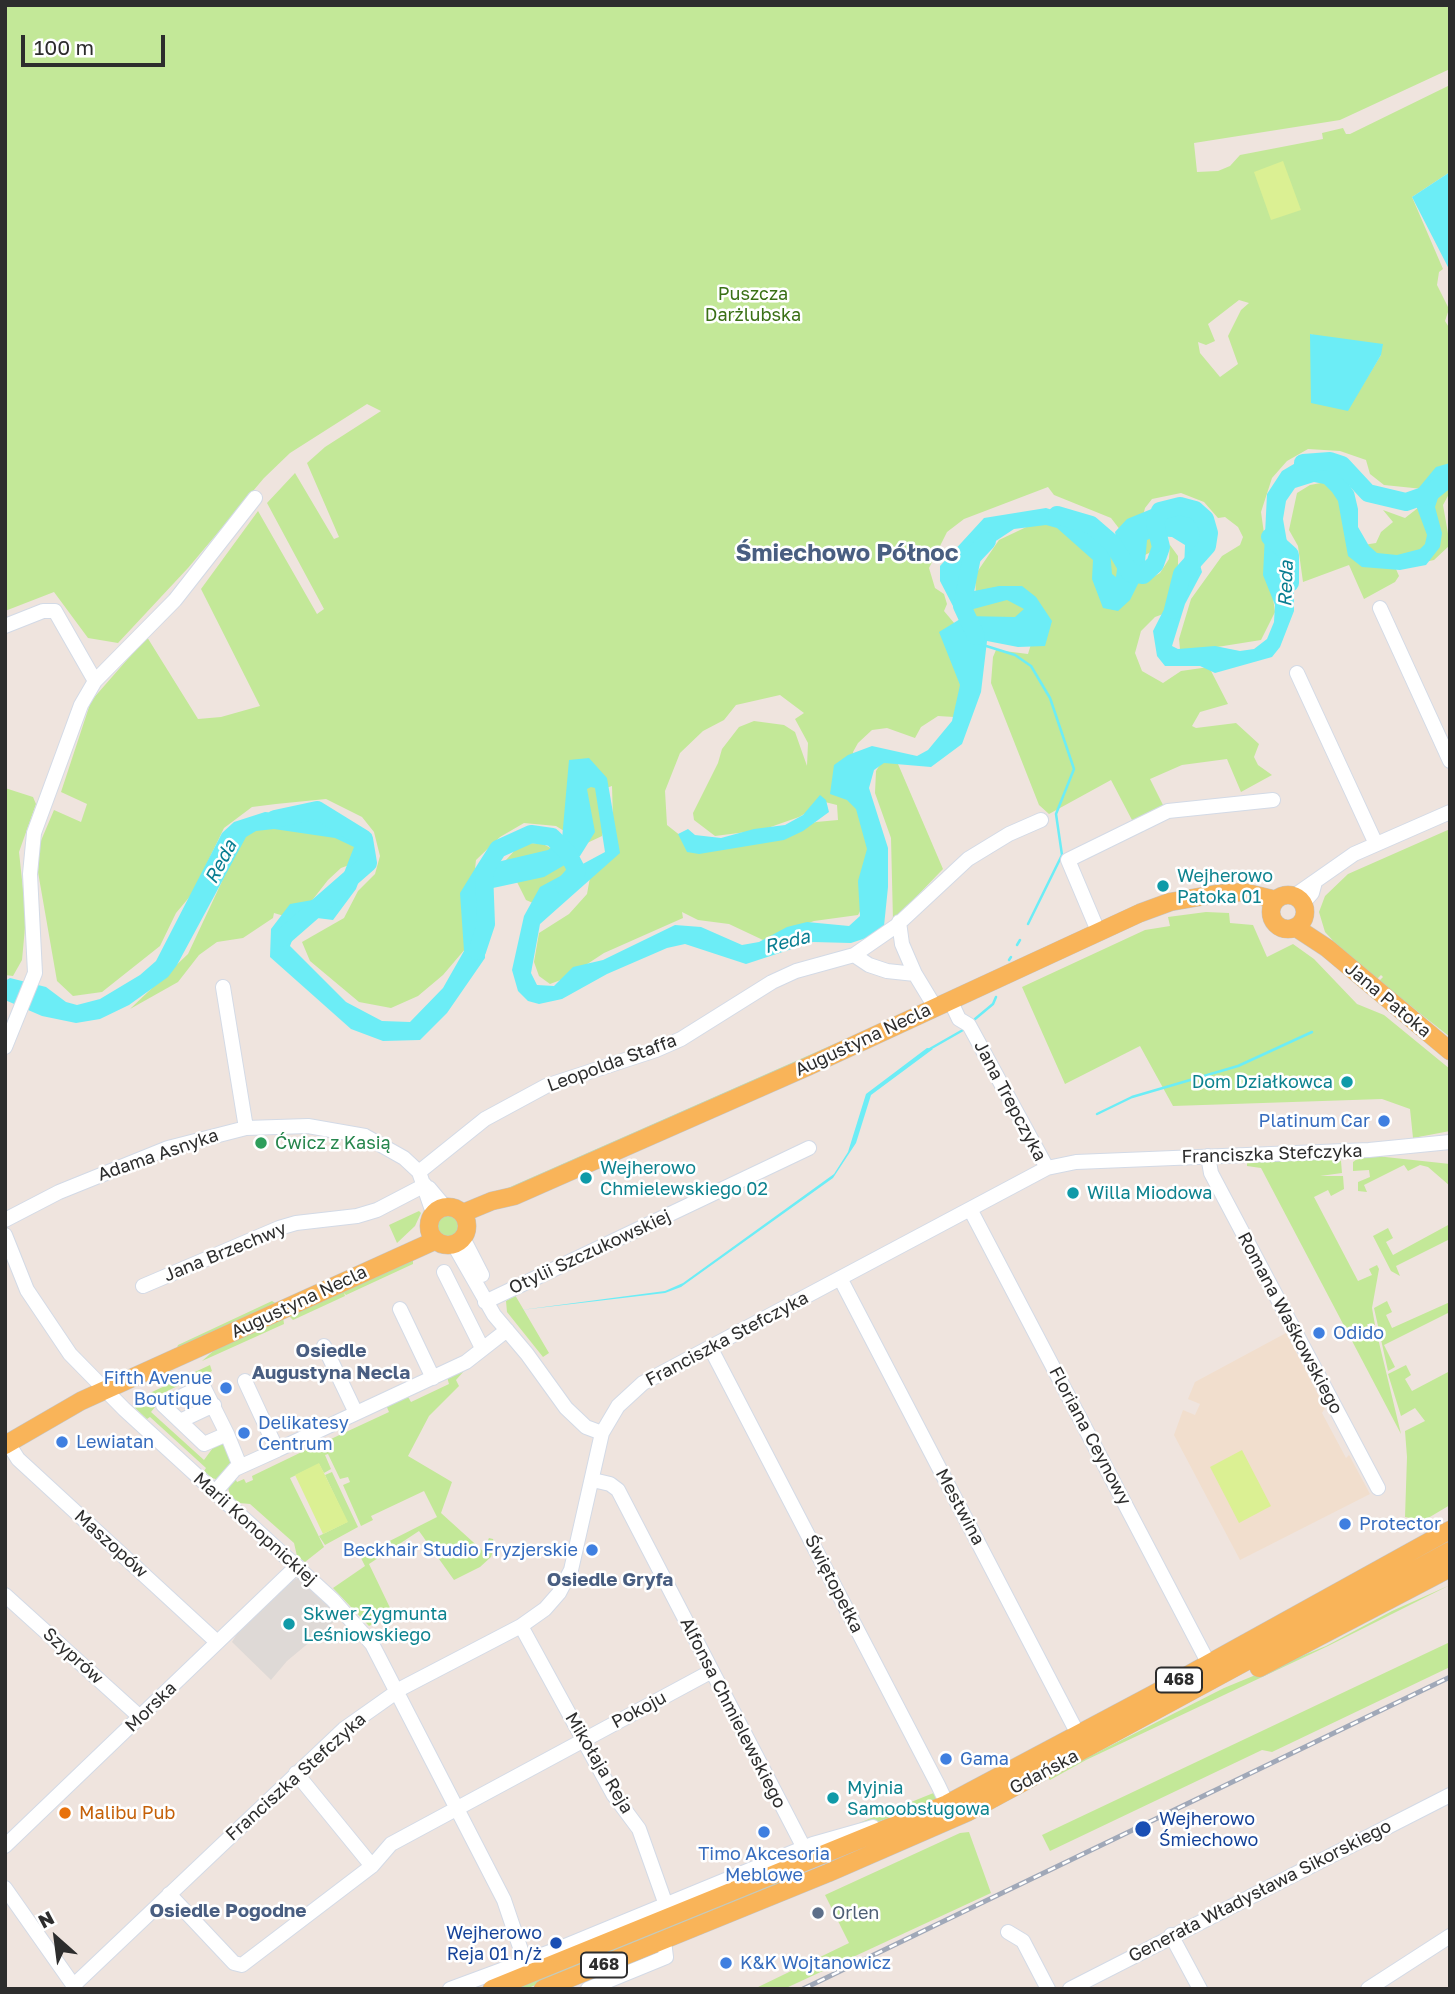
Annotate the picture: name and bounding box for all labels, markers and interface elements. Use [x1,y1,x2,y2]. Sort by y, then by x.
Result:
scale bar [24,21,168,65]
text: 100 m [34,34,94,60]
park label: Puszcza Darżlubska [705,283,801,326]
district label: Śmiechowo Północ [736,539,958,567]
water label: Reda [1274,561,1298,607]
water label: Reda [200,836,242,888]
place label: Wejherowo Patoka 01 [1177,865,1273,908]
marker: Wejherowo Patoka 01 [1155,878,1171,894]
water label: Reda [762,925,812,959]
street label: Jana Patoka [1341,958,1435,1042]
street label: Augustyna Necla [792,999,934,1081]
street label: Leopolda Staffa [544,1030,680,1096]
street label: Jana Trepczyka [969,1037,1051,1165]
place label: Dom Działkowca [1192,1071,1333,1093]
marker: Dom Działkowca [1339,1074,1355,1090]
place label: Platinum Car [1259,1110,1370,1132]
marker: Platinum Car [1376,1113,1392,1129]
street label: Adama Asnyka [95,1124,221,1186]
place label: Ćwicz z Kasią [275,1132,391,1154]
marker: Ćwicz z Kasią [253,1135,269,1151]
street label: Franciszka Stefczyka [1181,1140,1363,1168]
place label: Wejherowo Chmielewskiego 02 [600,1157,768,1200]
marker: Wejherowo Chmielewskiego 02 [578,1170,594,1186]
place label: Willa Miodowa [1087,1182,1212,1204]
marker: Willa Miodowa [1065,1185,1081,1201]
street label: Otylii Szczukowskiej [506,1205,674,1299]
street label: Jana Brzechwy [160,1218,290,1286]
street label: Romana Waśkowskiego [1233,1228,1347,1418]
street label: Augustyna Necla [228,1261,370,1343]
street label: Franciszka Stefczyka [642,1287,812,1391]
place label: Odido [1333,1322,1384,1344]
marker: Odido [1311,1325,1327,1341]
district label: Osiedle Augustyna Necla [252,1340,410,1384]
street label: Floriana Ceynowy [1044,1363,1136,1509]
place label: Fifth Avenue Boutique [103,1367,212,1410]
marker: Fifth Avenue Boutique [218,1380,234,1396]
place label: Delikatesy Centrum [258,1412,349,1454]
marker: Delikatesy Centrum [236,1425,252,1441]
place label: Lewiatan [76,1431,154,1453]
marker: Lewiatan [54,1434,70,1450]
street label: Mestwina [931,1465,989,1549]
street label: Marii Konopnickiej [189,1468,321,1590]
street label: Maszopów [70,1505,152,1583]
place label: Protector [1359,1513,1441,1535]
marker: Protector [1337,1516,1353,1532]
street label: Świętopełka [800,1531,868,1637]
place label: Beckhair Studio Fryzjerskie [343,1539,578,1561]
marker: Beckhair Studio Fryzjerskie [584,1542,600,1558]
district label: Osiedle Gryfa [547,1569,673,1591]
place label: Skwer Zygmunta Leśniowskiego [303,1603,448,1646]
street label: Alfonsa Chmielewskiego [675,1614,791,1812]
marker: Skwer Zygmunta Leśniowskiego [281,1616,297,1632]
street label: Szyprów [38,1623,108,1689]
road number: 468 [1156,1668,1202,1692]
street label: Morska [121,1677,181,1737]
street label: Pokoju [608,1687,670,1733]
street label: Franciszka Stefczyka [221,1708,371,1846]
street label: Mikołaja Reja [560,1708,638,1818]
street label: Gdańska [1006,1745,1082,1799]
place label: Gama [960,1748,1009,1770]
marker: Gama [938,1751,954,1767]
place label: Myjnia Samoobsługowa [847,1777,990,1820]
marker: Myjnia Samoobsługowa [825,1790,841,1806]
place label: Malibu Pub [79,1802,175,1824]
marker: Malibu Pub [57,1805,73,1821]
place label: Wejherowo Śmiechowo [1159,1808,1258,1850]
street label: Generała Władysława Sikorskiego [1125,1815,1395,1967]
marker: Wejherowo Śmiechowo [1133,1819,1153,1839]
marker: Timo Akcesoria Meblowe [756,1824,772,1840]
place label: Timo Akcesoria Meblowe [698,1843,830,1885]
district label: Osiedle Pogodne [149,1900,307,1922]
place label: Orlen [832,1902,879,1924]
north arrow [21,1903,91,1973]
text: N [34,1905,58,1933]
marker: Orlen [810,1905,826,1921]
place label: Wejherowo Reja 01 n/ż [446,1922,542,1965]
marker: Wejherowo Reja 01 n/ż [548,1935,564,1951]
road number: 468 [581,1952,627,1978]
place label: K&K Wojtanowicz [740,1952,891,1974]
marker: K&K Wojtanowicz [718,1955,734,1971]

